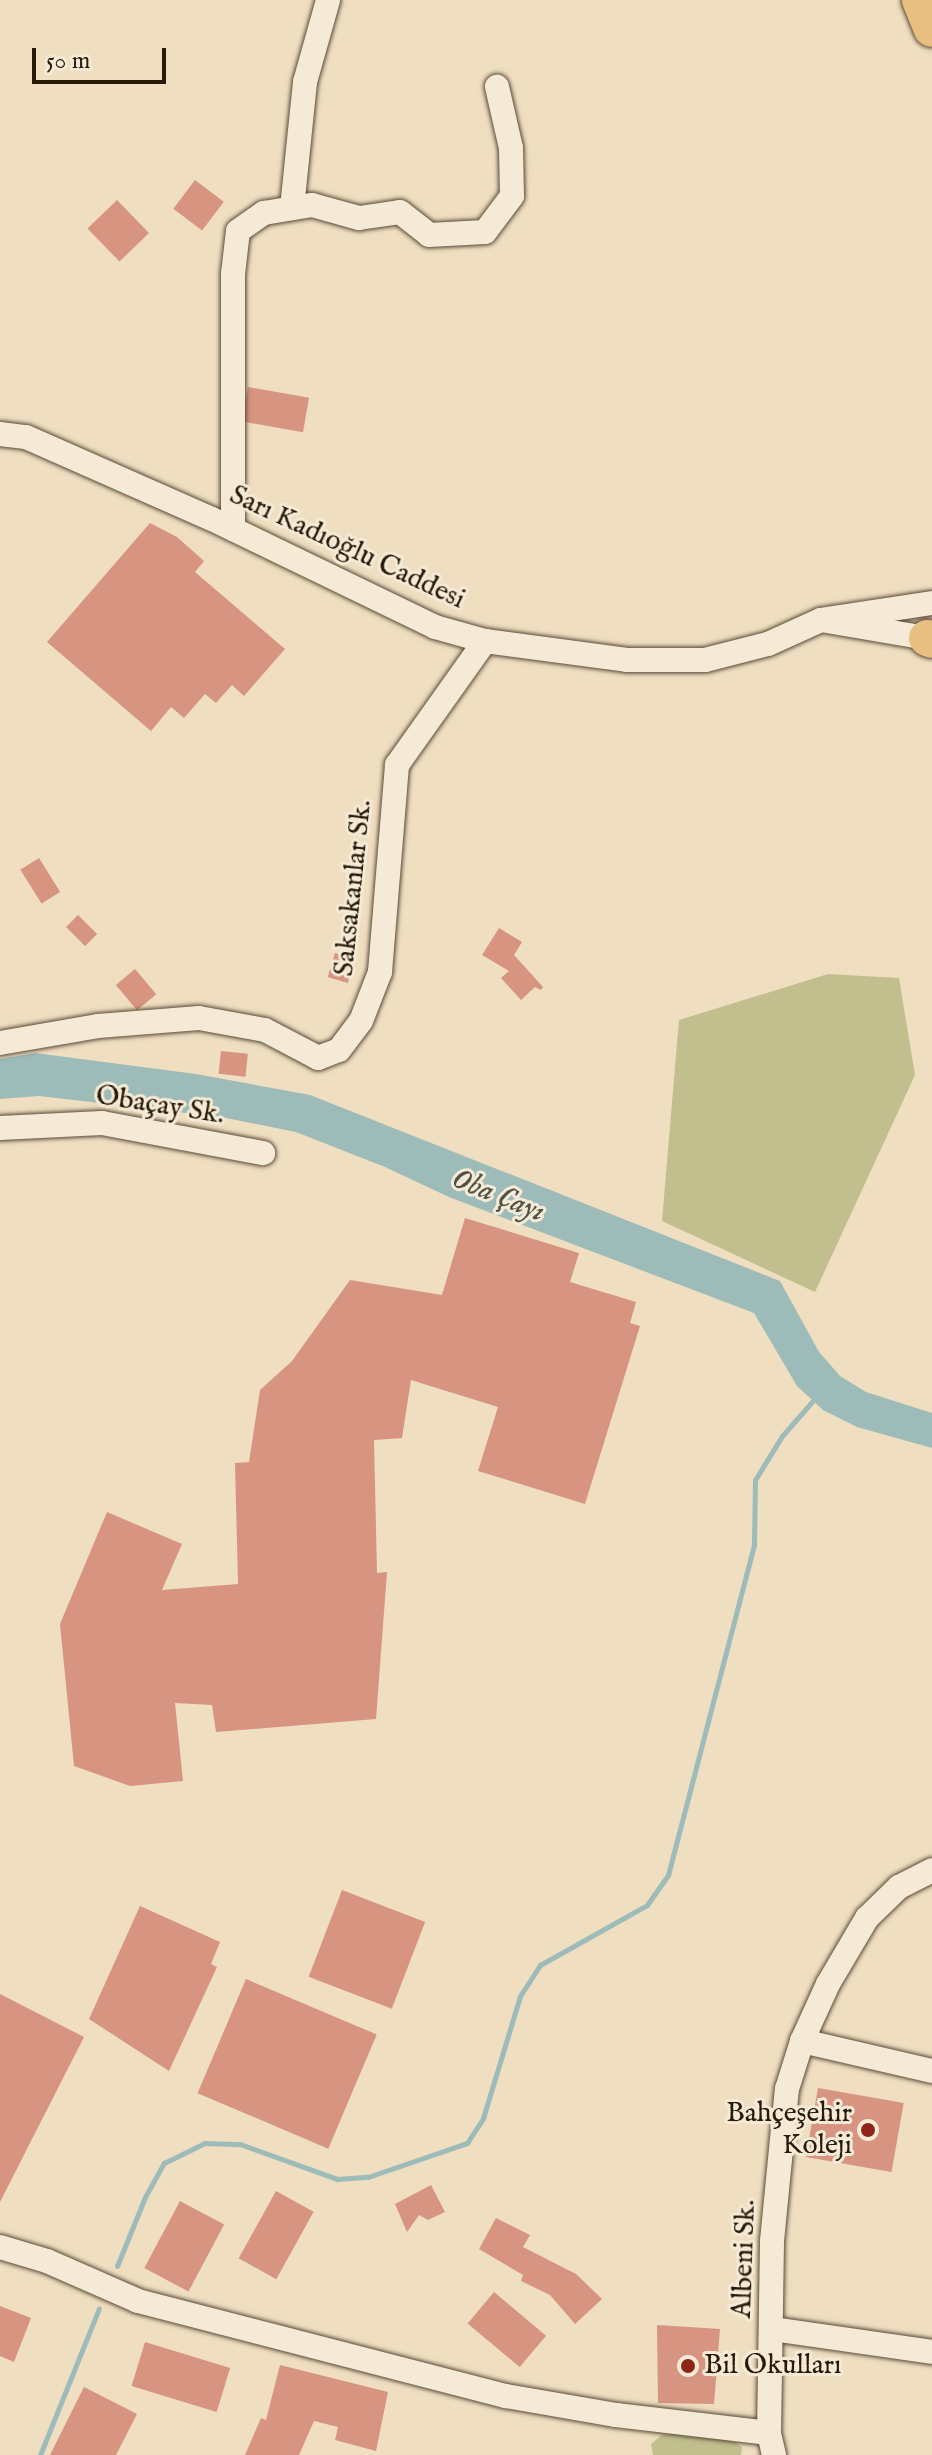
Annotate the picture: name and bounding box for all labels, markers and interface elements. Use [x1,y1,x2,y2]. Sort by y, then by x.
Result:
scale bar [36,32,170,82]
text: 50 m [46,46,90,77]
street label: Sarı Kadıoğlu Caddesi [224,479,470,617]
street label: Saksakanlar Sk. [328,798,380,978]
street label: Obaçay Sk. [93,1079,227,1133]
water label: Oba Çayı [446,1161,550,1231]
place label: Bahçeşehir Koleji [726,2097,852,2163]
marker: Bahçeşehir Koleji [859,2121,877,2139]
street label: Albeni Sk. [726,2199,764,2319]
place label: Bil Okulları [704,2349,842,2383]
marker: Bil Okulları [679,2357,697,2375]

